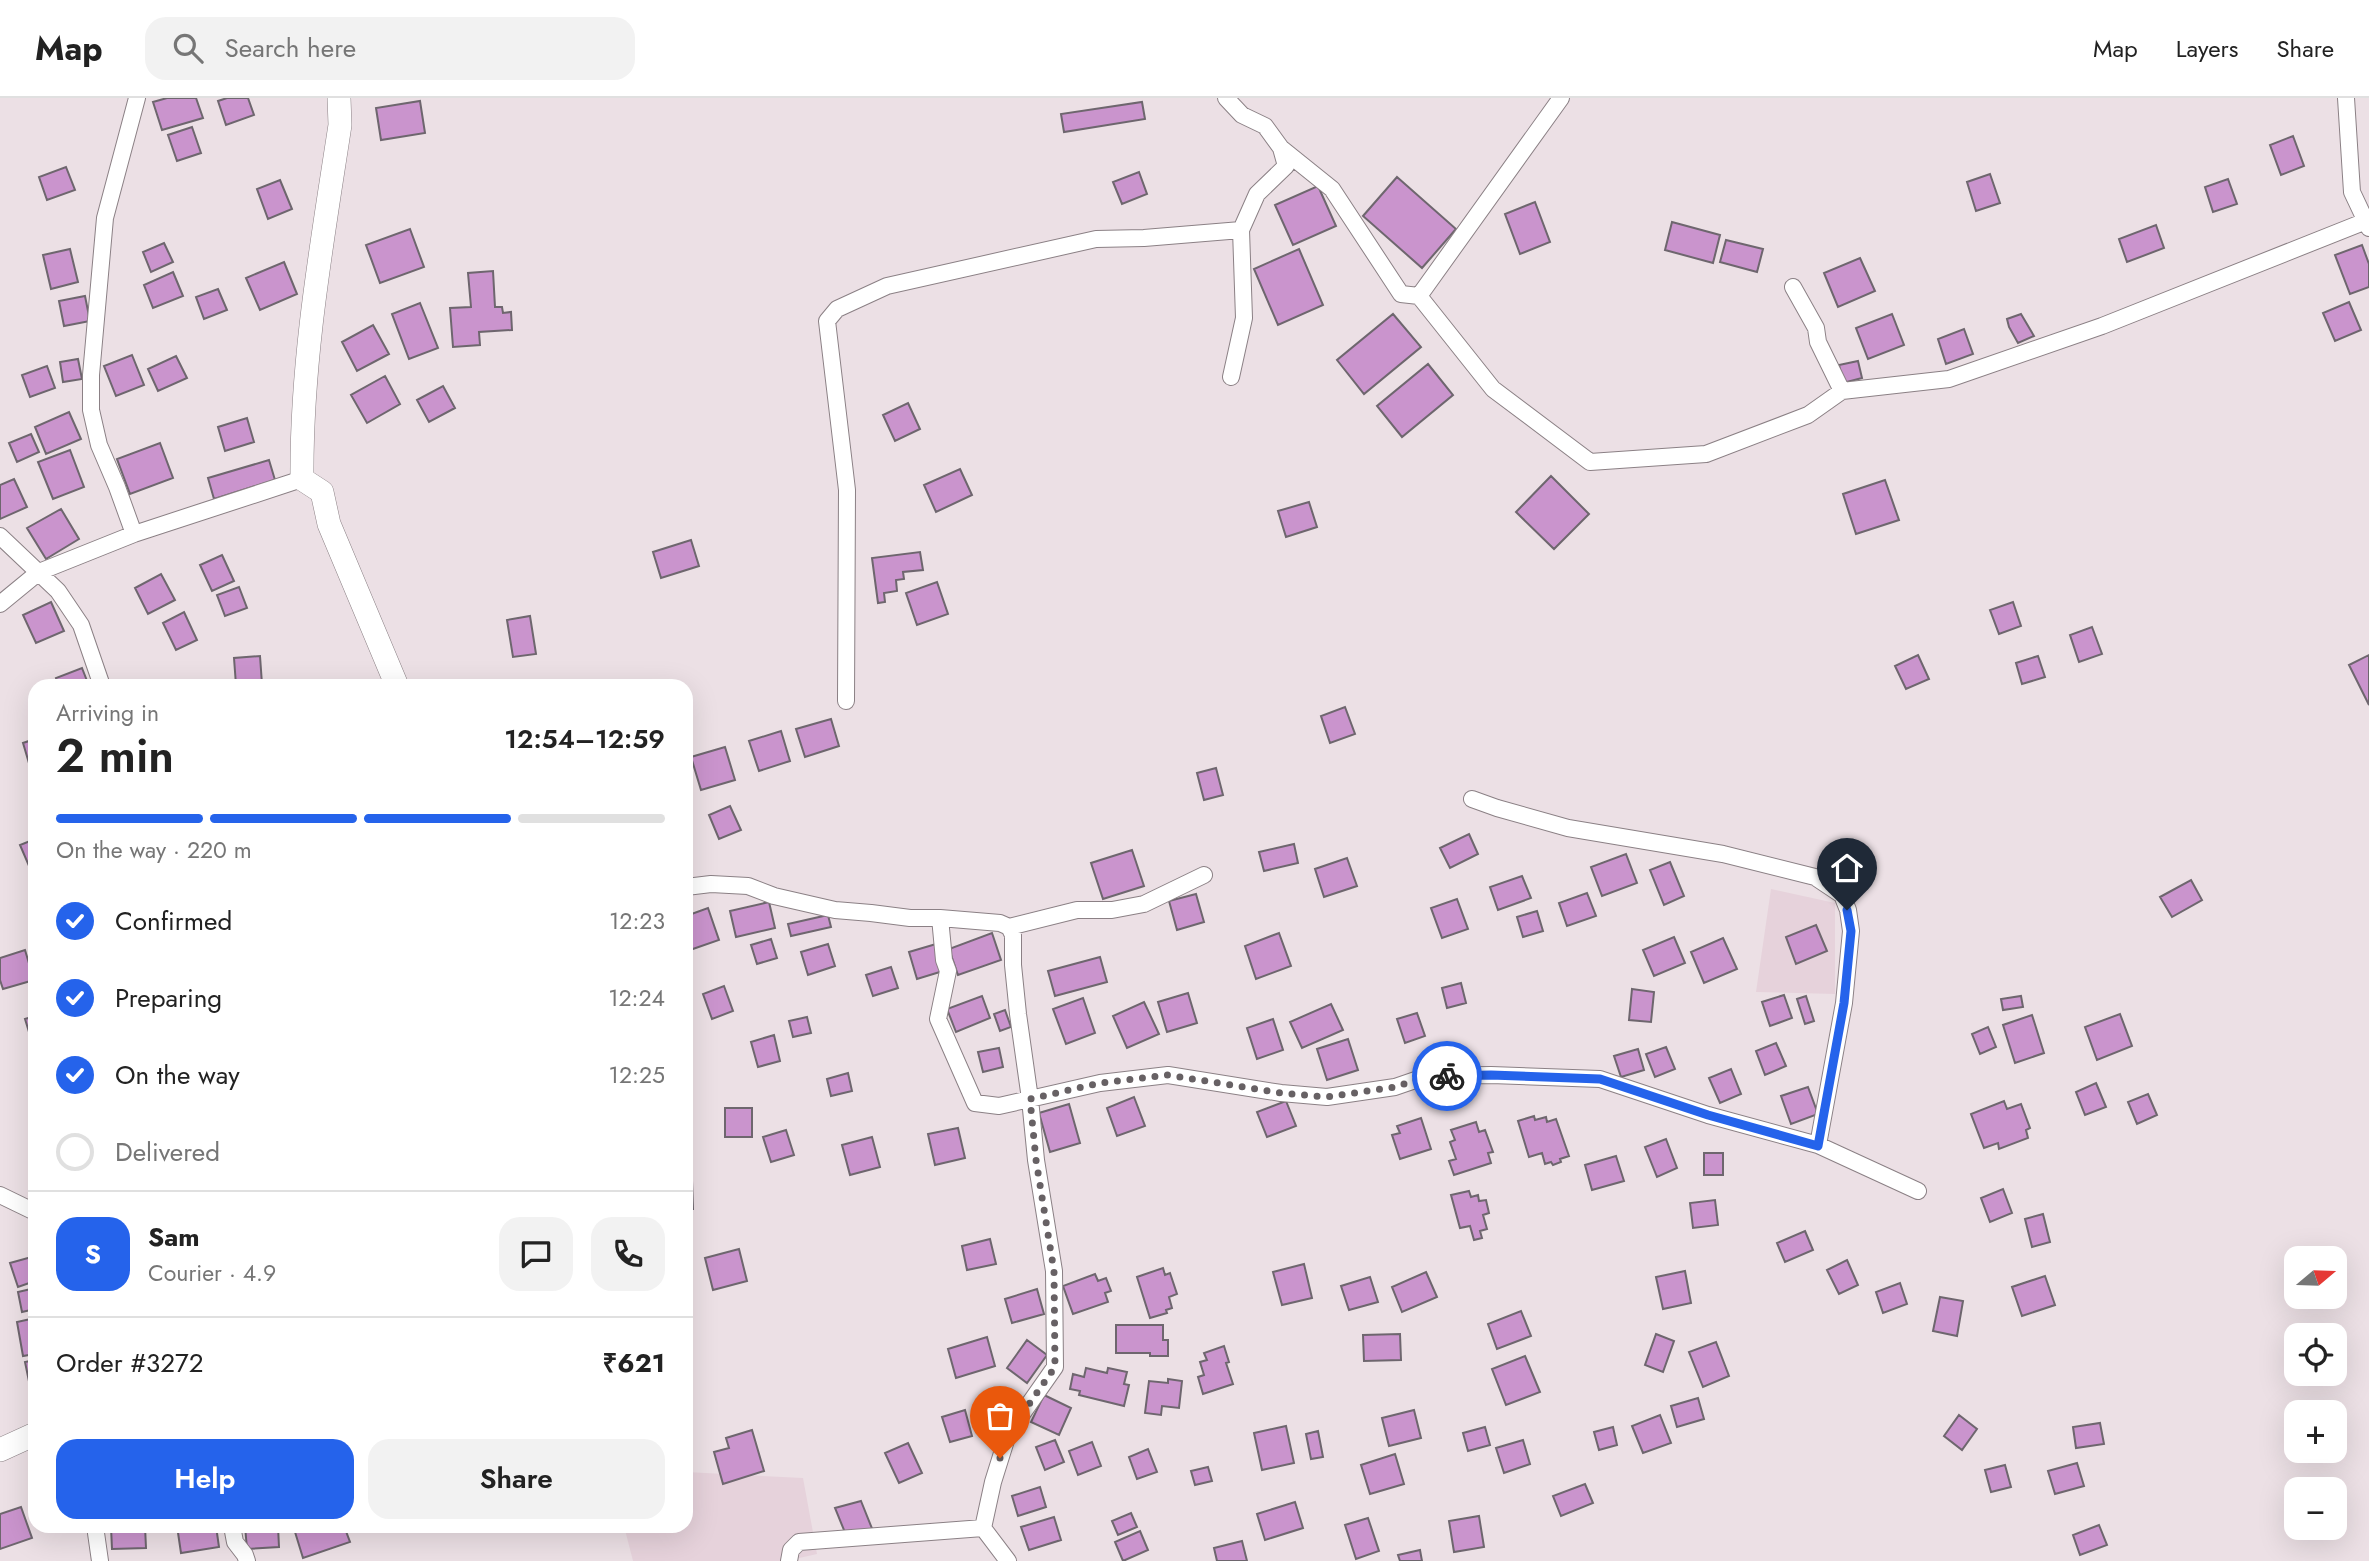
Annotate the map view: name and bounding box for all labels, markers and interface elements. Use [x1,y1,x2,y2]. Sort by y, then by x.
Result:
search box [145,17,635,80]
text: Map [35,25,103,72]
icon: search [169,29,207,67]
text: Search here [225,29,356,67]
text: Map [2093,31,2138,66]
text: Layers [2176,31,2238,66]
text: Share [2276,31,2334,66]
text: Arriving in [56,696,159,730]
text: 12:54–12:59 [504,720,665,758]
text: 2 min [56,723,174,789]
text: On the way · 220 m [56,833,252,867]
pin [1817,838,1877,910]
icon: home [1828,849,1866,887]
icon: check [56,902,94,940]
text: Confirmed [115,902,232,940]
text: 12:23 [609,904,665,938]
icon: check [56,979,94,1017]
text: Preparing [115,979,222,1017]
text: 12:24 [608,981,665,1015]
courier [1412,1041,1482,1111]
icon: check [56,1056,94,1094]
text: On the way [115,1056,240,1094]
icon: bike [1428,1057,1466,1095]
text: 12:25 [609,1058,665,1092]
text: Delivered [115,1133,220,1171]
button: chat [499,1217,573,1291]
button: phone [591,1217,665,1291]
text: Sam [148,1218,200,1256]
text: S [85,1235,101,1273]
north arrow [2284,1246,2347,1309]
map controls [2284,1246,2347,1540]
text: Courier · 4.9 [148,1256,276,1290]
button: locate [2284,1323,2347,1386]
text: Order #3272 [56,1344,204,1382]
text: ₹621 [602,1344,665,1382]
pin [970,1386,1030,1458]
icon: bag [981,1397,1019,1435]
button: + [2284,1400,2347,1463]
button: Help [56,1439,354,1519]
button: Share [368,1439,665,1519]
button: − [2284,1477,2347,1540]

